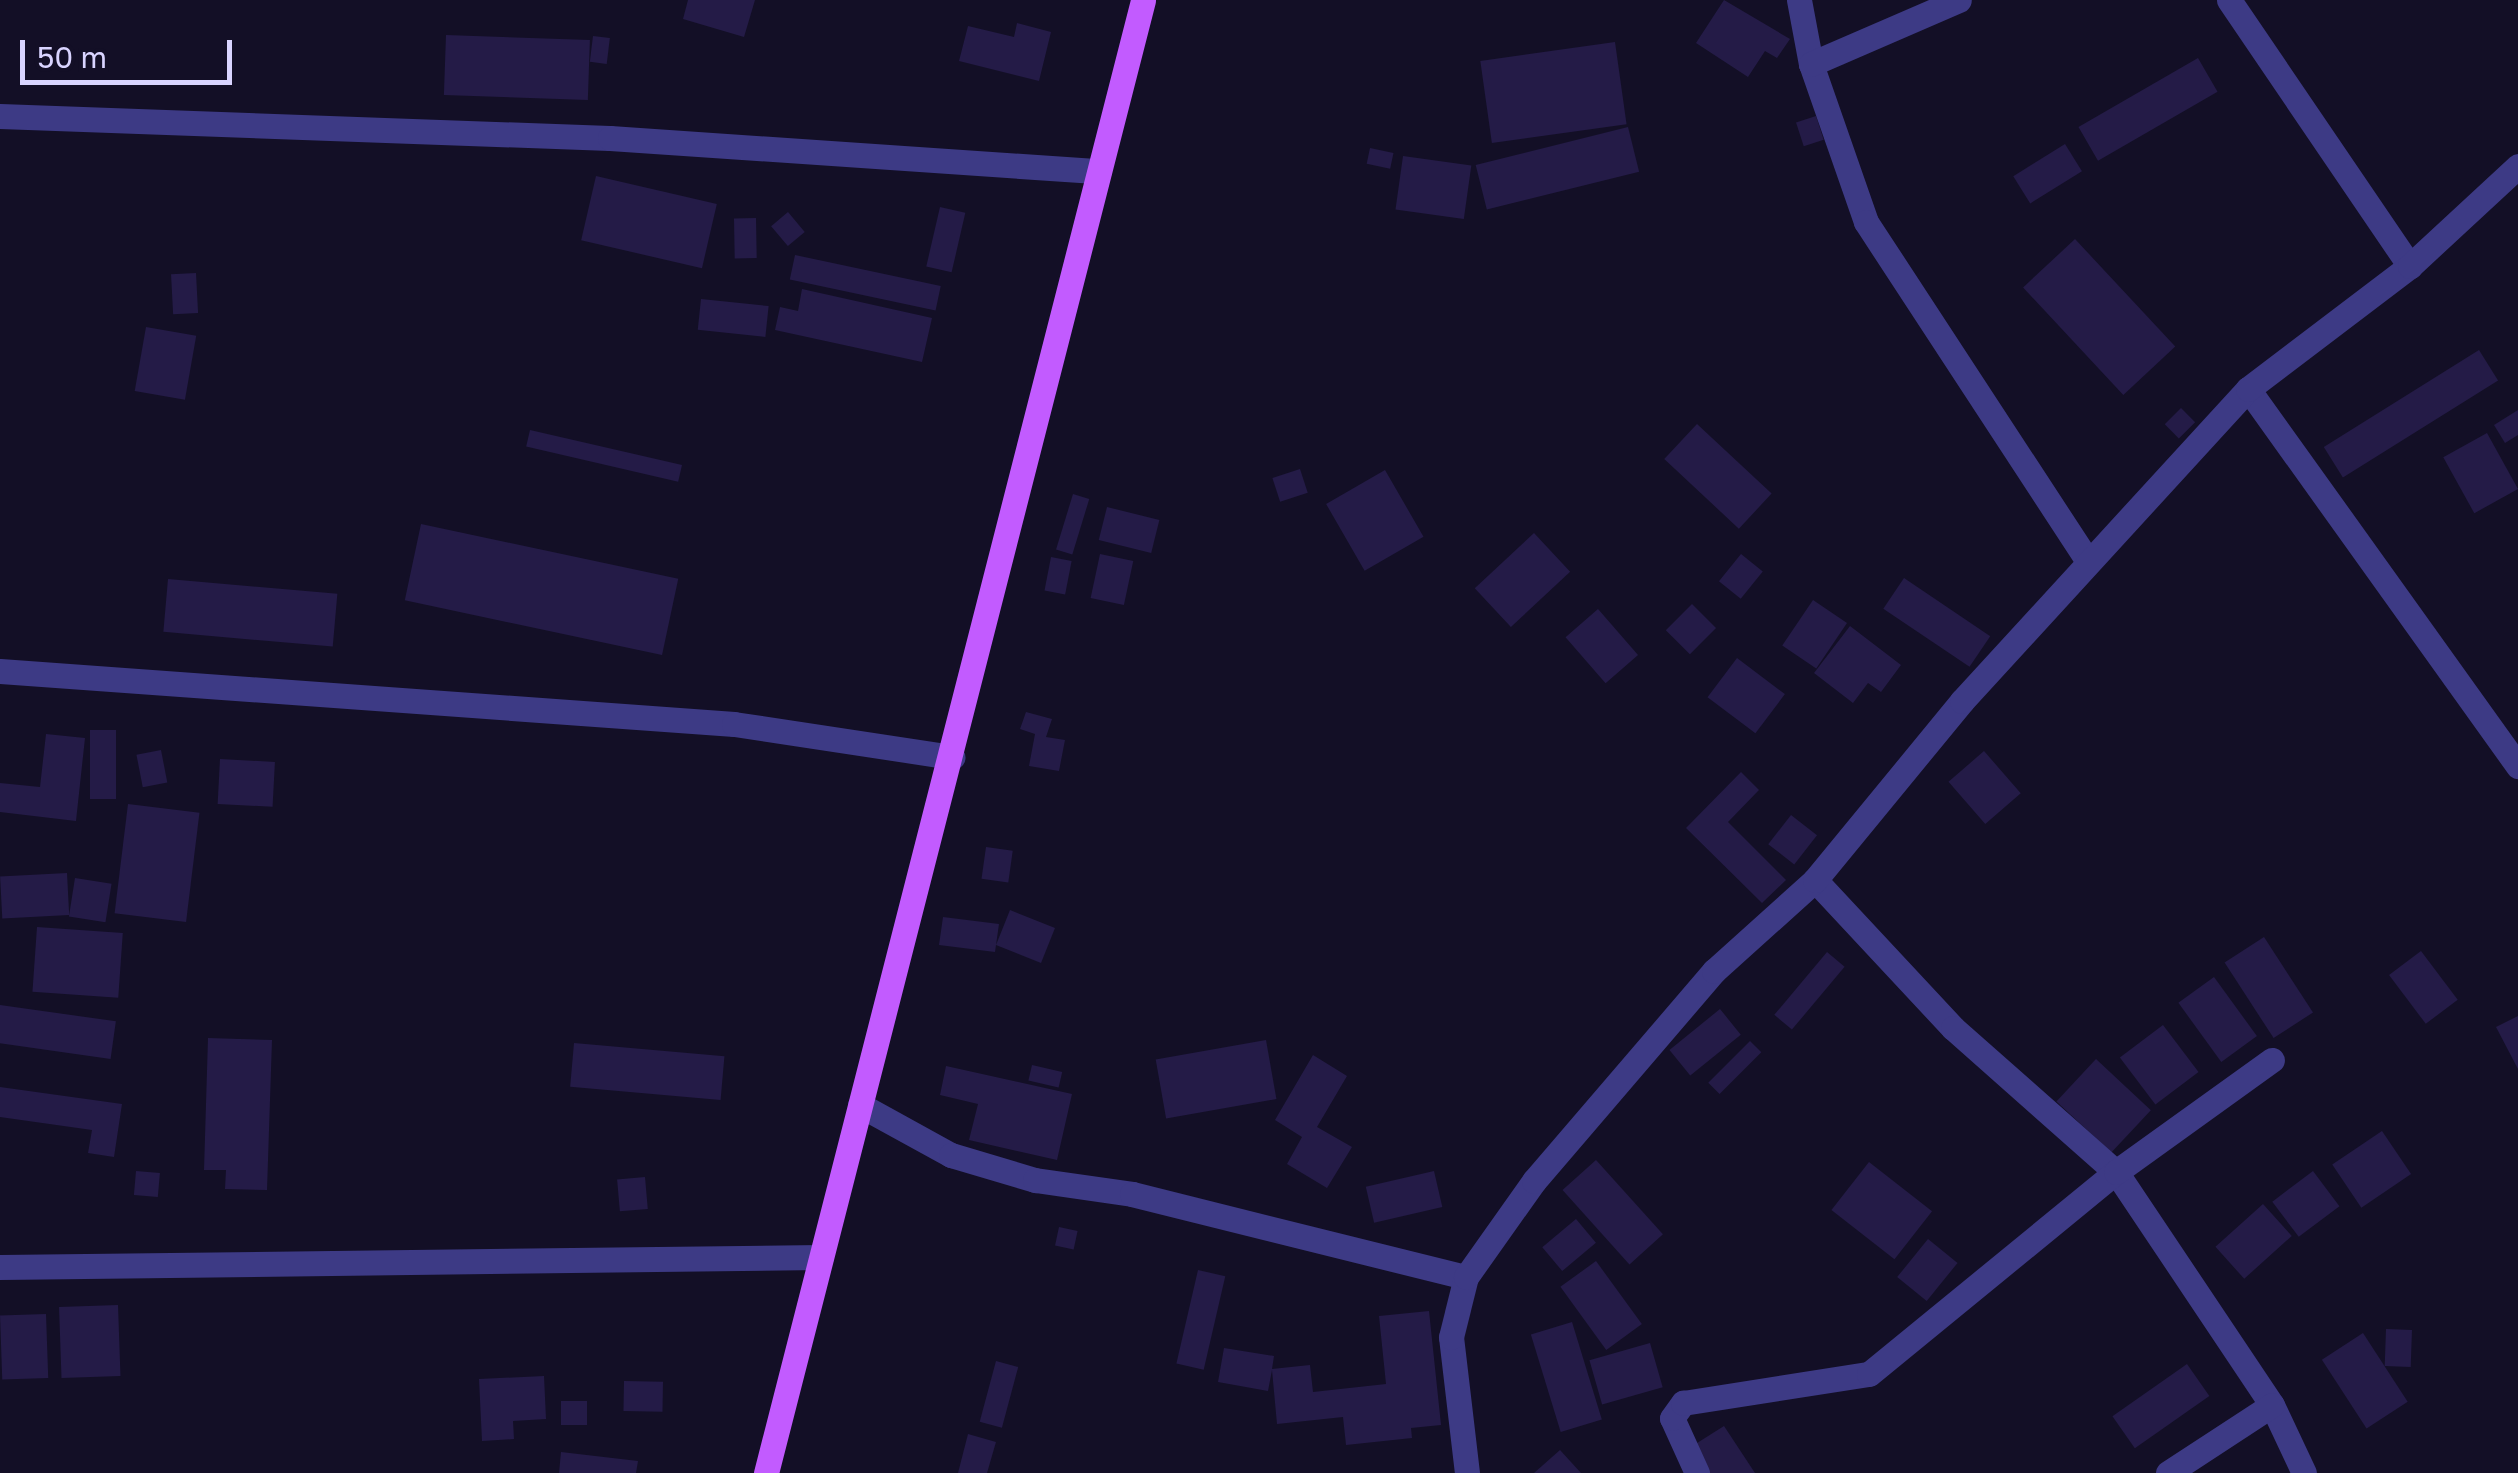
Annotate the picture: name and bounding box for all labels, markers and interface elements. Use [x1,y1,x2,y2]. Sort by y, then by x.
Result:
scale bar [25,20,238,82]
text: 50 m [37,39,107,75]

